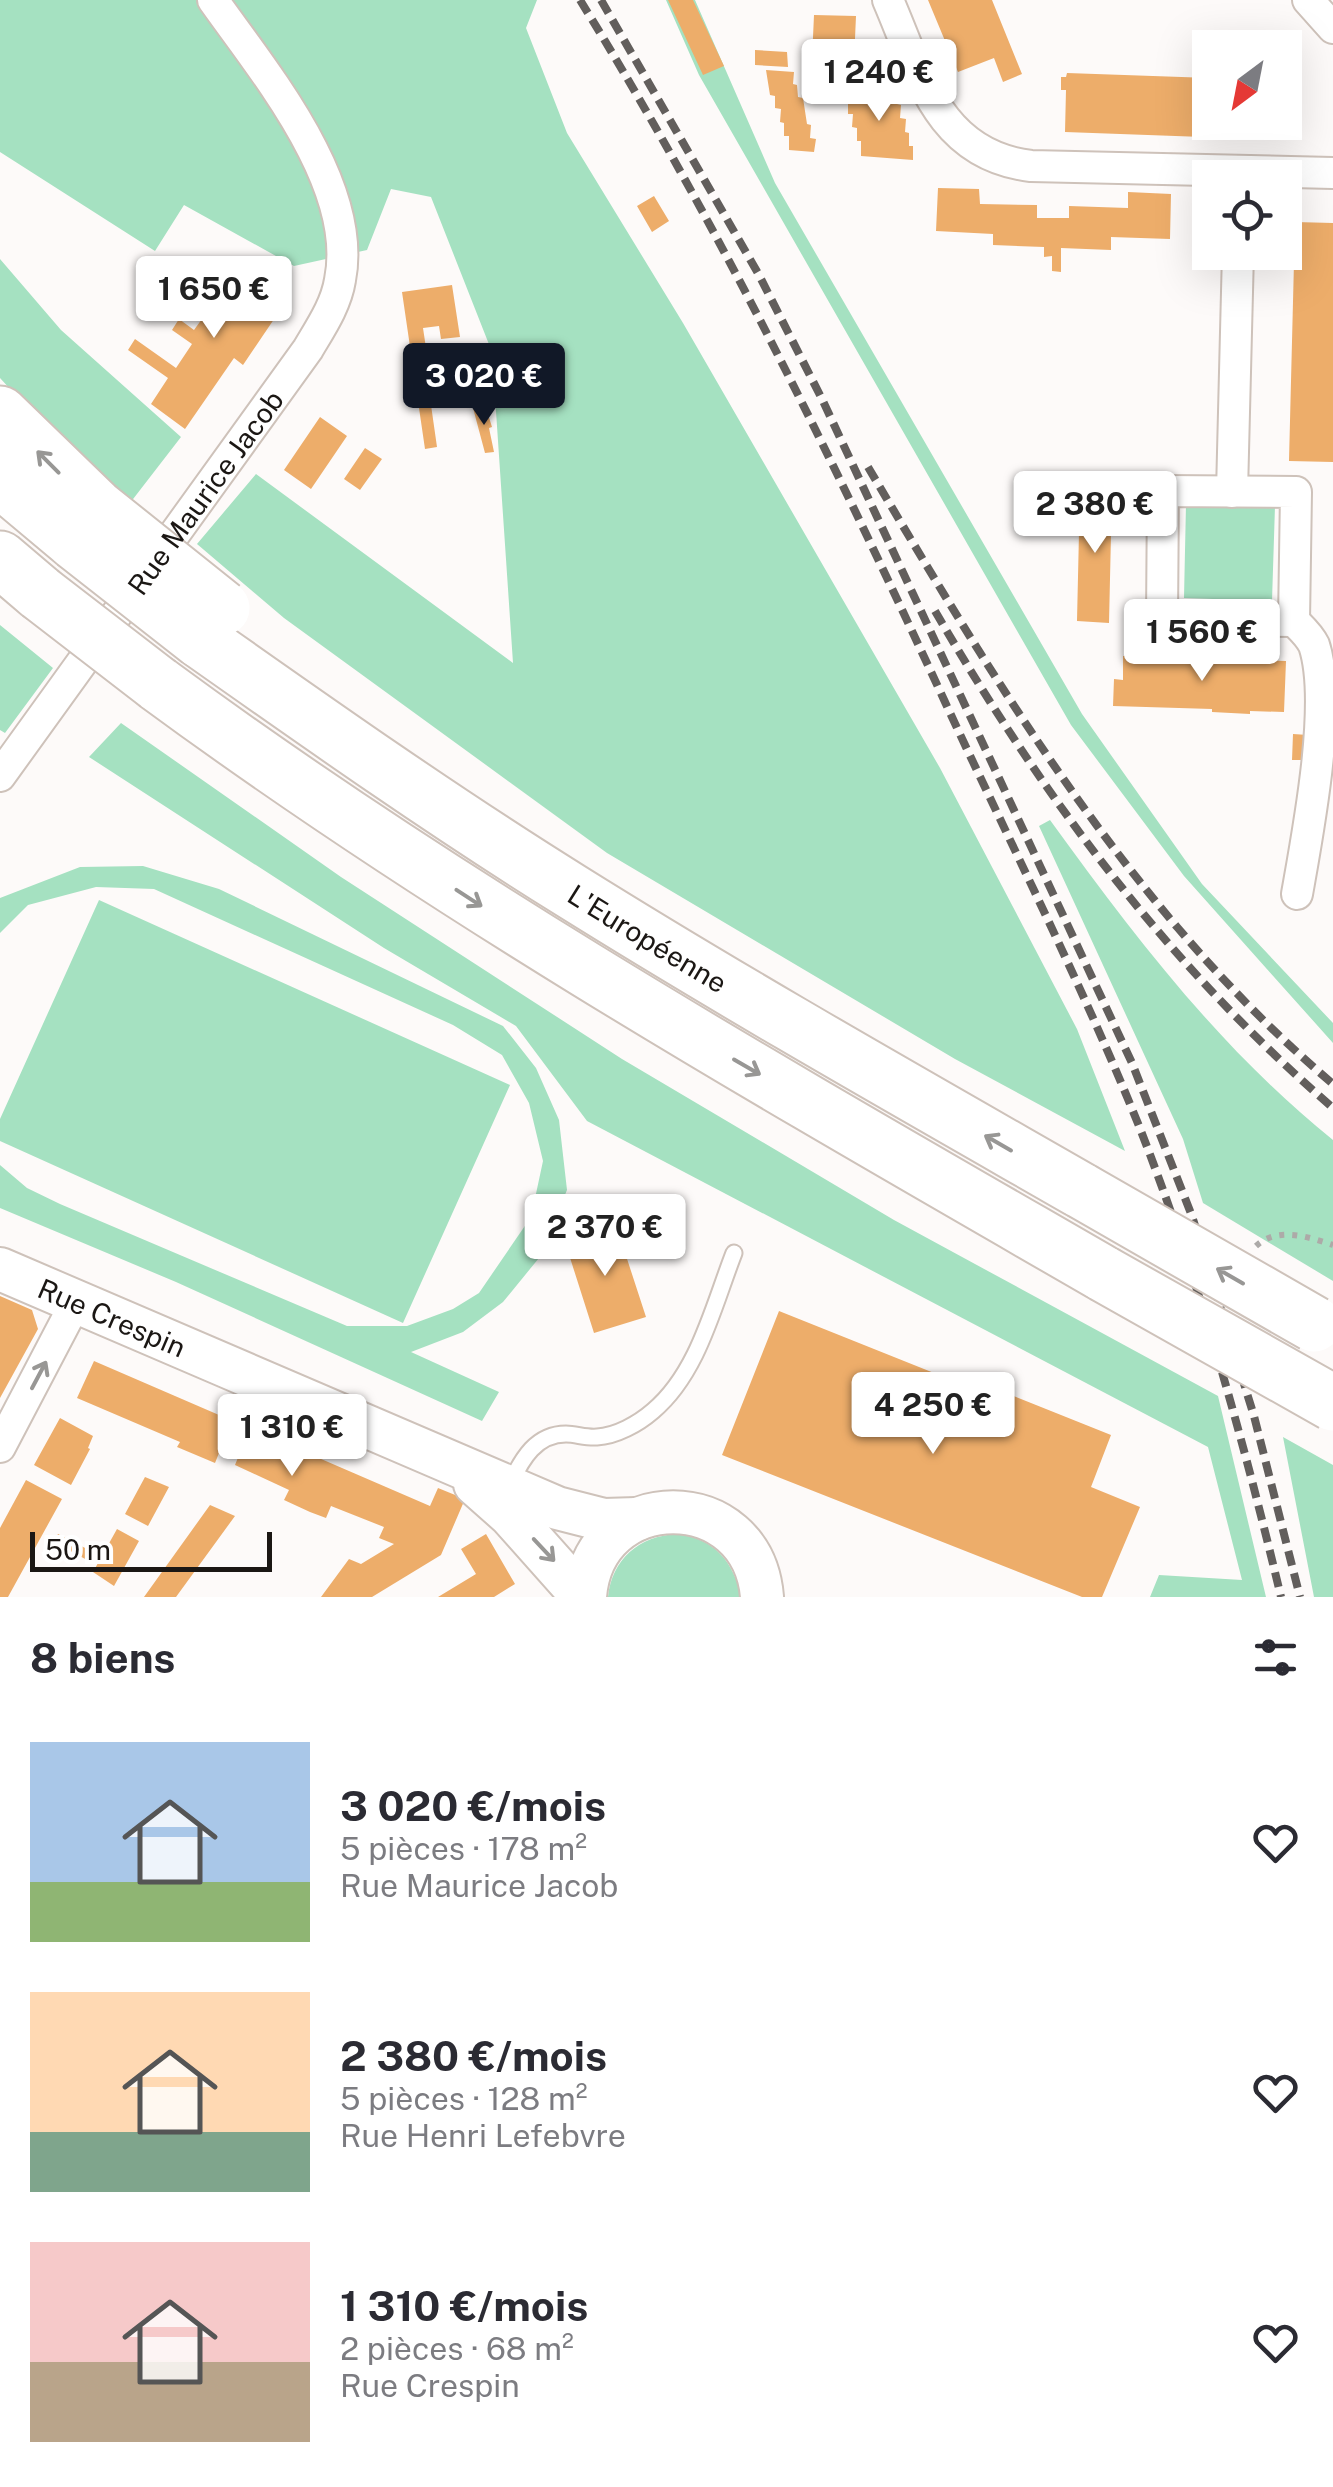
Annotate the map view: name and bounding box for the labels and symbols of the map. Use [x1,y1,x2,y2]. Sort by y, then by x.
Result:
north arrow [1192,30,1302,140]
pin: 1 240 € [787,39,971,124]
pin: 1 650 € [122,256,306,341]
pin: 3 020 € [392,343,576,428]
street label: Rue Maurice Jacob [120,384,289,601]
one-way arrow [36,451,60,475]
pin: 2 380 € [1003,471,1187,556]
pin: 1 560 € [1110,599,1294,684]
street label: L'Européenne [562,877,733,999]
one-way arrow [454,888,483,909]
one-way arrow [731,1058,761,1078]
one-way arrow [983,1132,1013,1152]
pin: 2 370 € [513,1194,697,1279]
one-way arrow [1216,1265,1245,1285]
street label: Rue Crespin [33,1271,191,1363]
one-way arrow [29,1360,49,1390]
pin: 4 250 € [841,1372,1025,1457]
pin: 1 310 € [200,1394,384,1479]
scale bar [30,1527,272,1572]
one-way arrow [532,1538,556,1562]

